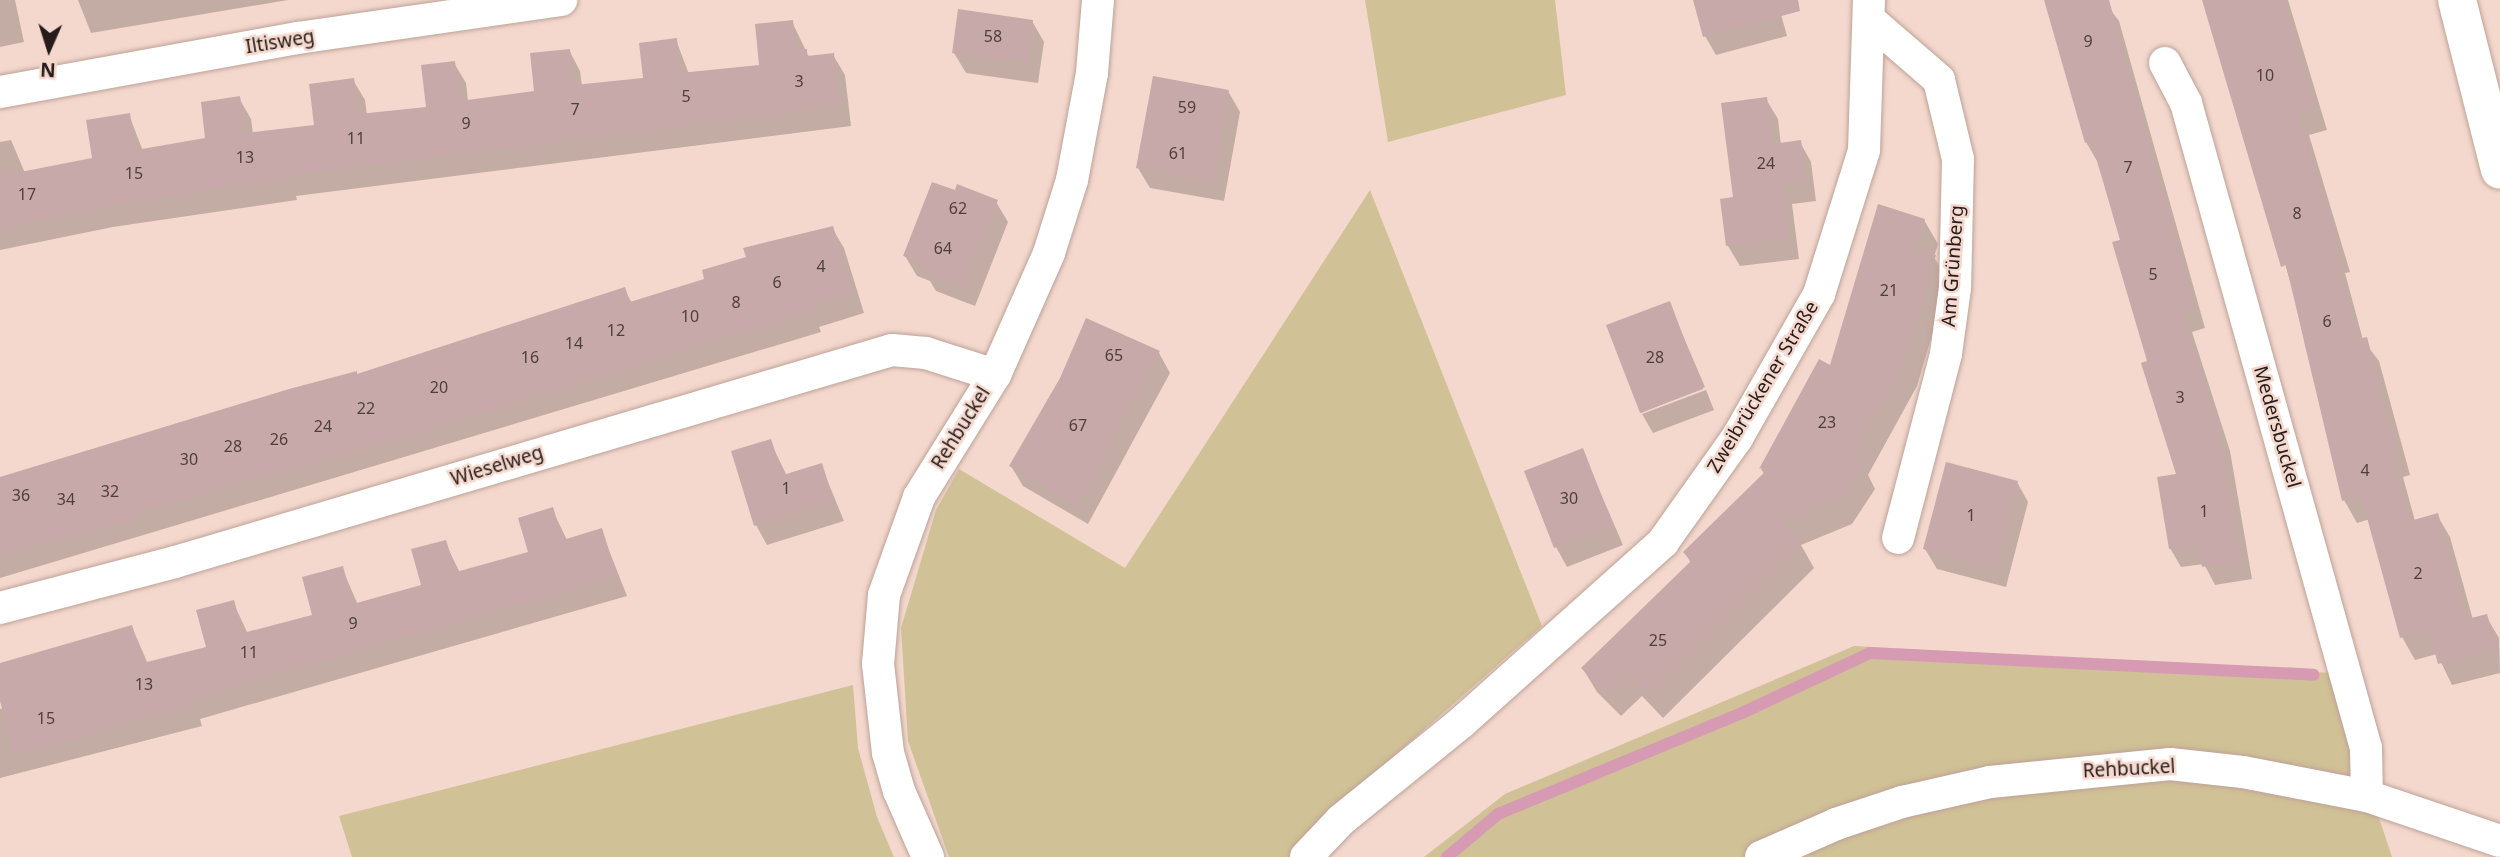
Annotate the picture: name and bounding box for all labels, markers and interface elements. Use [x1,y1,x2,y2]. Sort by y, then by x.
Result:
north arrow [14,14,84,84]
street label: Iltisweg [244,25,316,59]
house number: 58 [984,26,1002,46]
house number: 9 [2083,31,2093,51]
text: N [40,57,56,83]
house number: 10 [2256,65,2274,85]
house number: 3 [794,71,804,91]
house number: 5 [681,86,691,106]
house number: 59 [1178,97,1196,117]
house number: 7 [570,99,580,119]
house number: 9 [461,113,471,133]
house number: 11 [347,128,365,148]
house number: 61 [1169,143,1187,163]
house number: 13 [236,147,254,167]
house number: 24 [1757,153,1775,173]
house number: 7 [2123,157,2133,177]
house number: 15 [125,163,143,183]
house number: 17 [18,184,36,204]
house number: 62 [949,198,967,218]
house number: 8 [2292,203,2302,223]
street label: Am Grünberg [1937,204,1969,328]
house number: 64 [934,238,952,258]
house number: 4 [816,256,826,276]
house number: 5 [2148,264,2158,284]
house number: 6 [772,272,782,292]
house number: 21 [1880,280,1898,300]
house number: 8 [731,292,741,312]
street label: Zweibrückener Straße [1703,297,1823,477]
house number: 10 [681,306,699,326]
house number: 6 [2322,311,2332,331]
house number: 12 [607,320,625,340]
house number: 14 [565,333,583,353]
house number: 65 [1105,345,1123,365]
house number: 16 [521,347,539,367]
house number: 28 [1646,347,1664,367]
street label: Medersbuckel [2249,363,2305,491]
house number: 20 [430,377,448,397]
street label: Rehbuckel [927,383,995,473]
house number: 3 [2175,387,2185,407]
house number: 22 [357,398,375,418]
house number: 23 [1818,412,1836,432]
house number: 67 [1069,415,1087,435]
house number: 24 [314,416,332,436]
house number: 26 [270,429,288,449]
house number: 28 [224,436,242,456]
street label: Wieselweg [448,441,546,491]
house number: 30 [180,449,198,469]
house number: 4 [2360,460,2370,480]
house number: 1 [781,478,791,498]
house number: 32 [101,481,119,501]
house number: 36 [12,485,30,505]
house number: 30 [1560,488,1578,508]
house number: 34 [57,489,75,509]
house number: 1 [2199,501,2209,521]
house number: 1 [1966,505,1976,525]
house number: 2 [2413,563,2423,583]
house number: 9 [348,613,358,633]
house number: 25 [1649,630,1667,650]
house number: 11 [240,642,258,662]
house number: 13 [135,674,153,694]
house number: 15 [37,708,55,728]
street label: Rehbuckel [2082,755,2176,783]

